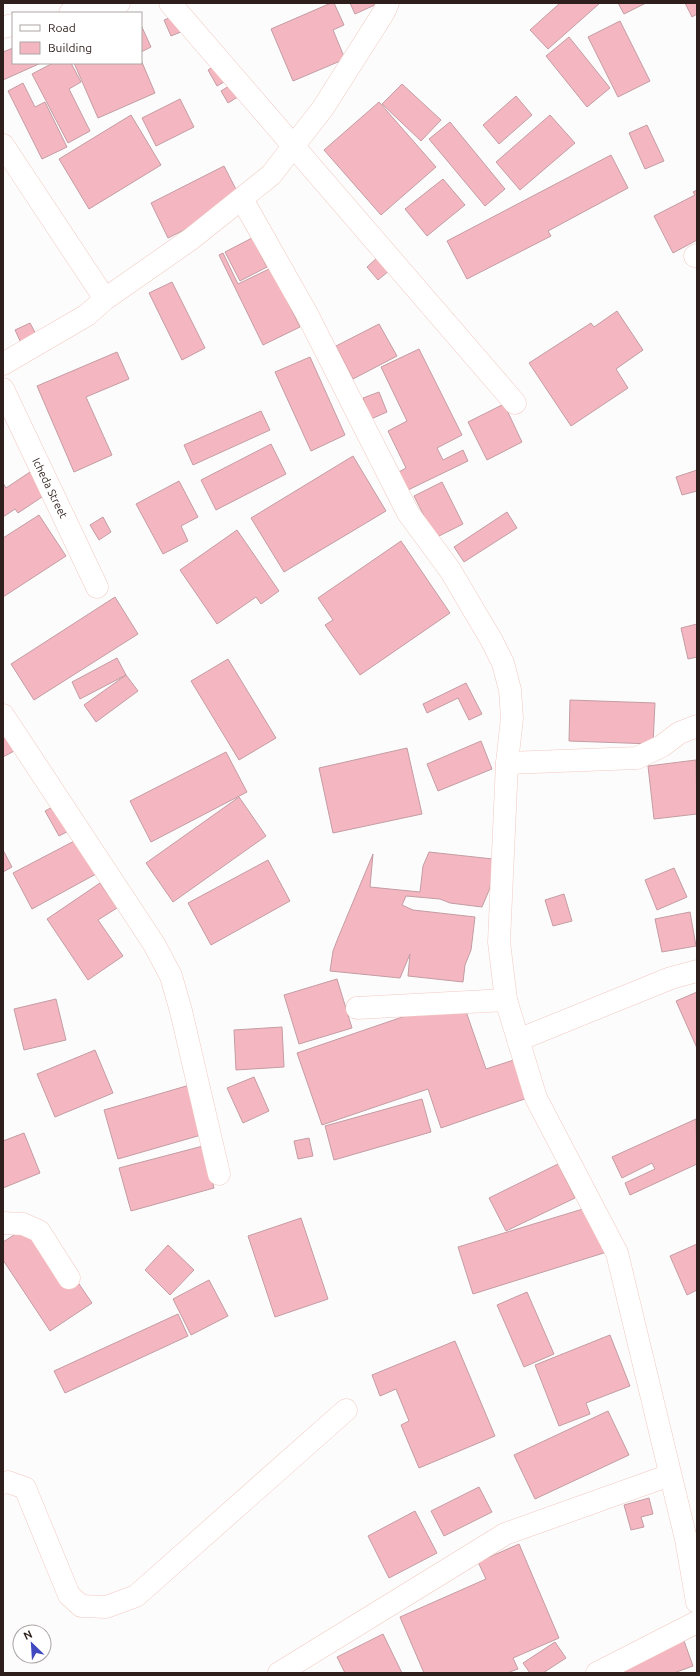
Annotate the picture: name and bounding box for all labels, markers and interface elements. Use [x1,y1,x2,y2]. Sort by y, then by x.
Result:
legend [12,12,142,64]
text: Road [48,21,76,34]
text: Building [48,41,92,54]
street label: Icheda Street [30,456,70,521]
north arrow [12,1624,52,1664]
text: N [22,1628,34,1642]

